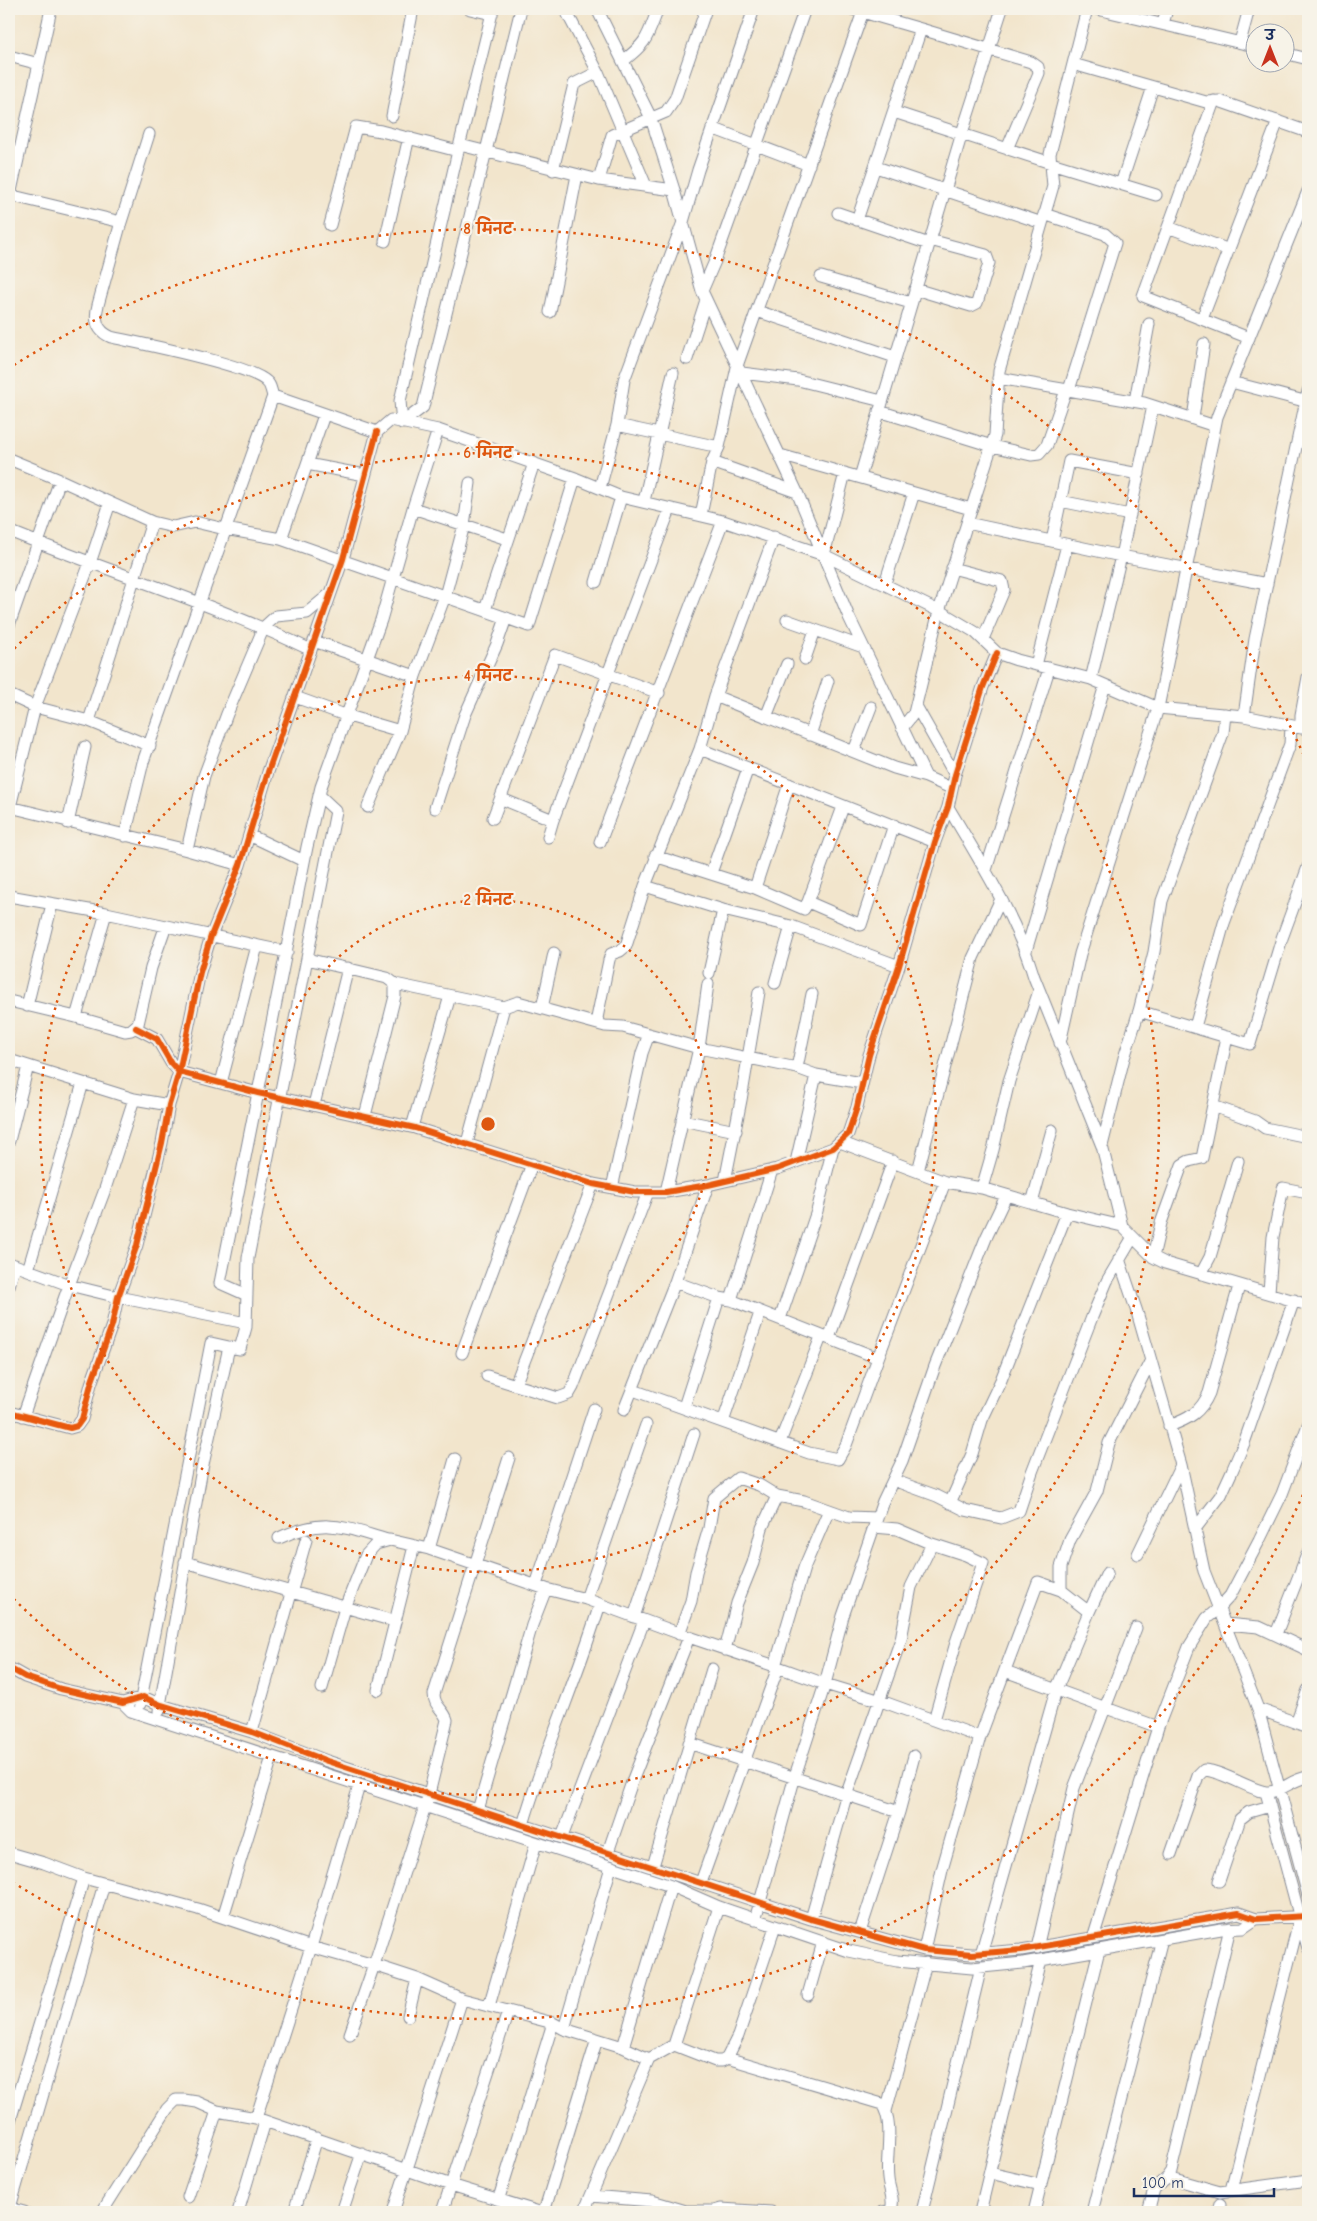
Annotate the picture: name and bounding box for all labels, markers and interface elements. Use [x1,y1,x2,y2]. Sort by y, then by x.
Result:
north arrow [1244,22,1294,72]
text: उ [1263,27,1276,44]
text: 8 मिनट [463,216,514,238]
text: 6 मिनट [463,440,514,462]
text: 4 मिनट [464,663,514,685]
text: 2 मिनट [463,887,514,909]
centre of rings [479,1115,497,1133]
scale bar [1134,2166,1274,2198]
text: 100 m [1142,2174,1184,2192]

